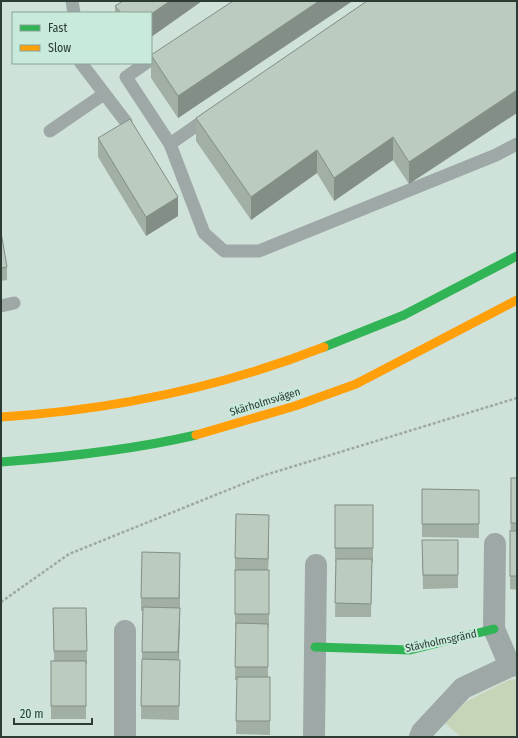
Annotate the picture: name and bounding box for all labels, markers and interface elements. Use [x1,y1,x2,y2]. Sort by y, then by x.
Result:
legend [12,12,152,64]
text: Fast [48,21,67,35]
text: Slow [48,41,71,55]
street label: Skärholmsvägen [228,385,302,419]
street label: Stävholmsgränd [404,627,478,655]
scale bar [14,700,92,726]
text: 20 m [20,707,44,721]

